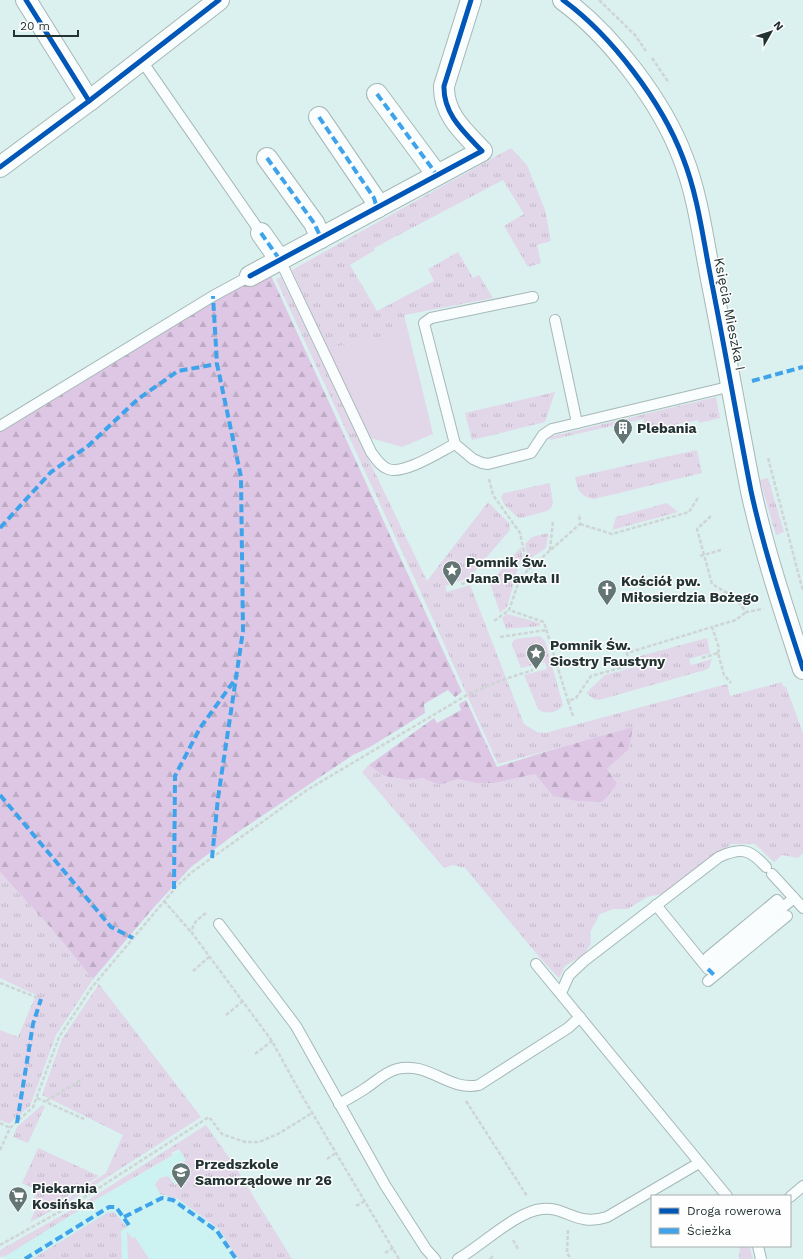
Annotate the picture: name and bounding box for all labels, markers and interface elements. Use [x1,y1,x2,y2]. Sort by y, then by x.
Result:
scale bar [14,12,78,38]
north arrow [751,12,791,52]
text: 20 m [20,19,50,33]
text: N [771,19,786,33]
street label: Księcia Mieszka I [711,256,749,372]
building icon: Plebania [612,417,634,445]
place label: Plebania [637,420,698,436]
place label: Pomnik Św. Jana Pawła II [466,554,560,586]
place icon: Pomnik Św. Jana Pawła II [441,559,463,587]
place label: Kościół pw. Miłosierdzia Bożego [621,573,759,605]
church icon: Kościół pw. Miłosierdzia Bożego [596,578,618,606]
place label: Pomnik Św. Siostry Faustyny [550,637,665,669]
place icon: Pomnik Św. Siostry Faustyny [525,642,547,670]
place label: Przedszkole Samorządowe nr 26 [195,1156,332,1188]
school or university icon: Przedszkole Samorządowe nr 26 [170,1161,192,1189]
place label: Piekarnia Kosińska [32,1180,98,1212]
supermarket icon: Piekarnia Kosińska [7,1185,29,1213]
legend [651,1195,791,1247]
text: Droga rowerowa [687,1204,782,1218]
text: Ścieżka [687,1224,732,1238]

